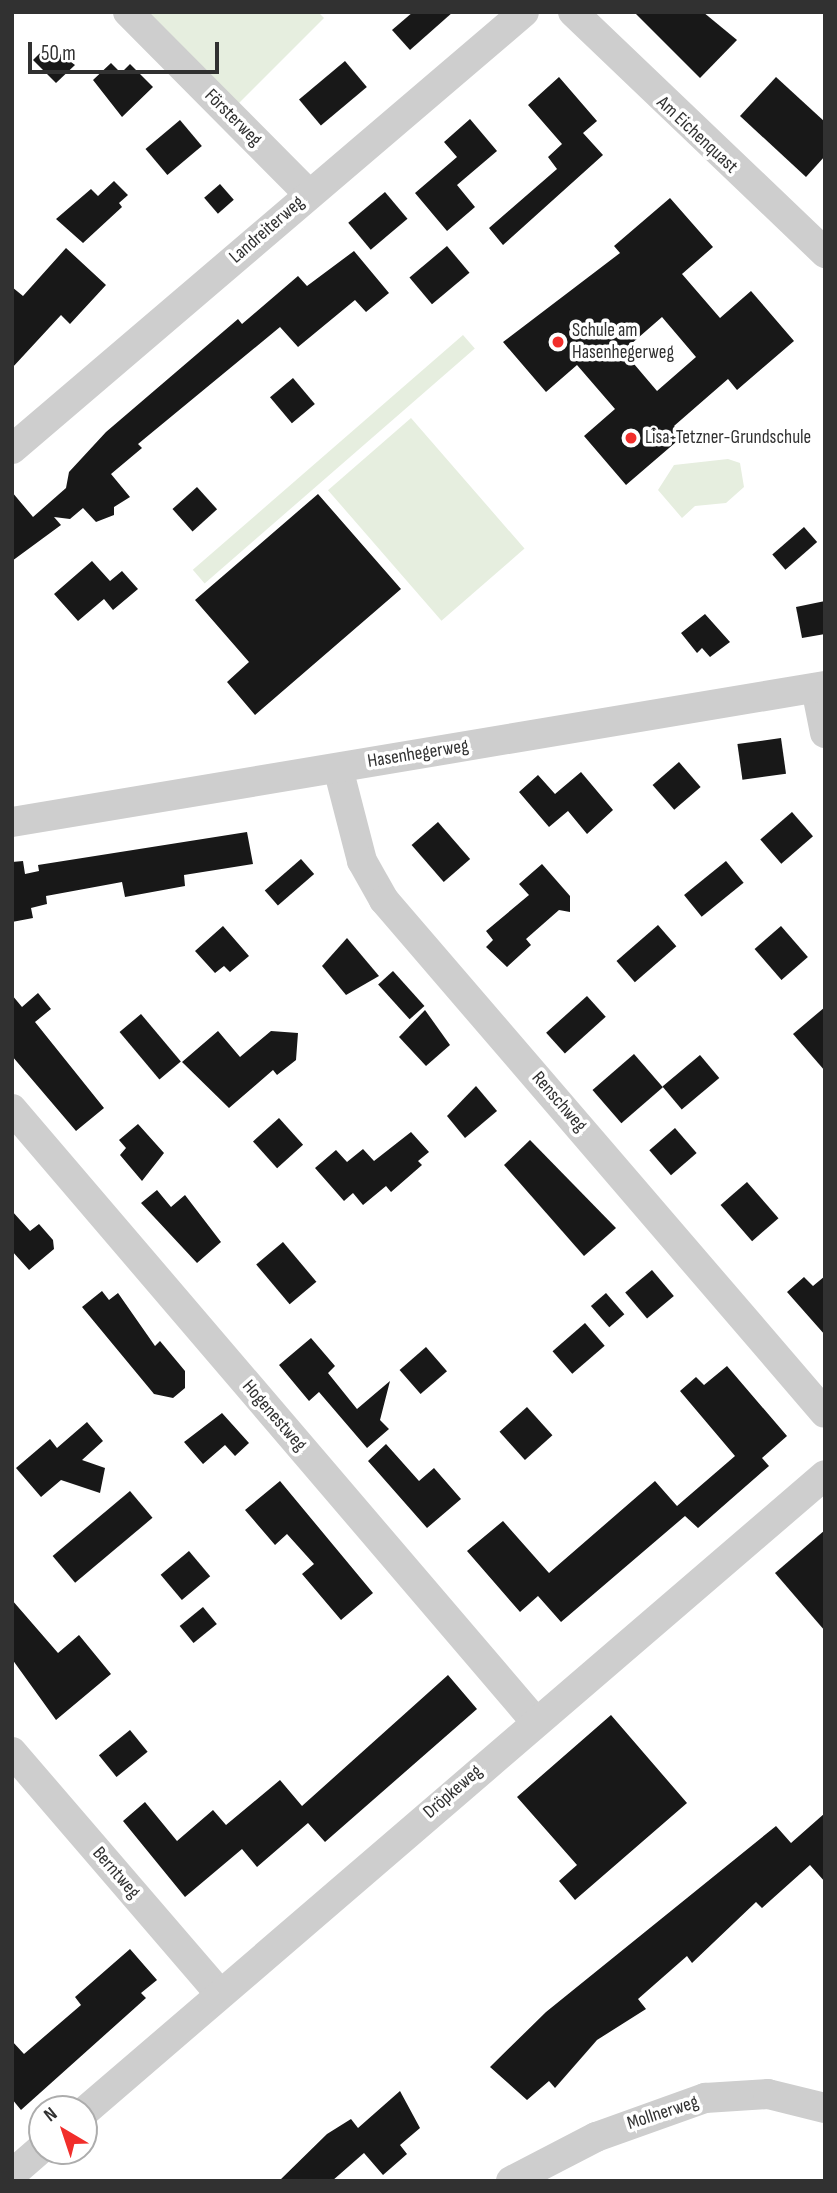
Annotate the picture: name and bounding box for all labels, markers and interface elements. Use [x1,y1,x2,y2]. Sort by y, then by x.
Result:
scale bar [32,28,222,72]
text: 50 m [41,41,76,66]
street label: Försterweg [200,85,266,151]
street label: Am Eichenquast [652,92,742,178]
street label: Landreiterweg [225,191,309,269]
place label: Schule am Hasenhegerweg [572,320,674,364]
marker: Schule am Hasenhegerweg [550,334,566,350]
place label: Lisa-Tetzner-Grundschule [645,427,811,449]
marker: Lisa-Tetzner-Grundschule [623,430,639,446]
street label: Hasenhegerweg [366,735,470,773]
street label: Renschweg [527,1067,591,1137]
street label: Hogenestweg [237,1376,311,1456]
street label: Dröpkeweg [419,1760,487,1824]
street label: Berntweg [87,1842,145,1904]
street label: Mollnerweg [625,2091,701,2135]
north arrow [28,2095,98,2165]
text: N [40,2103,62,2127]

